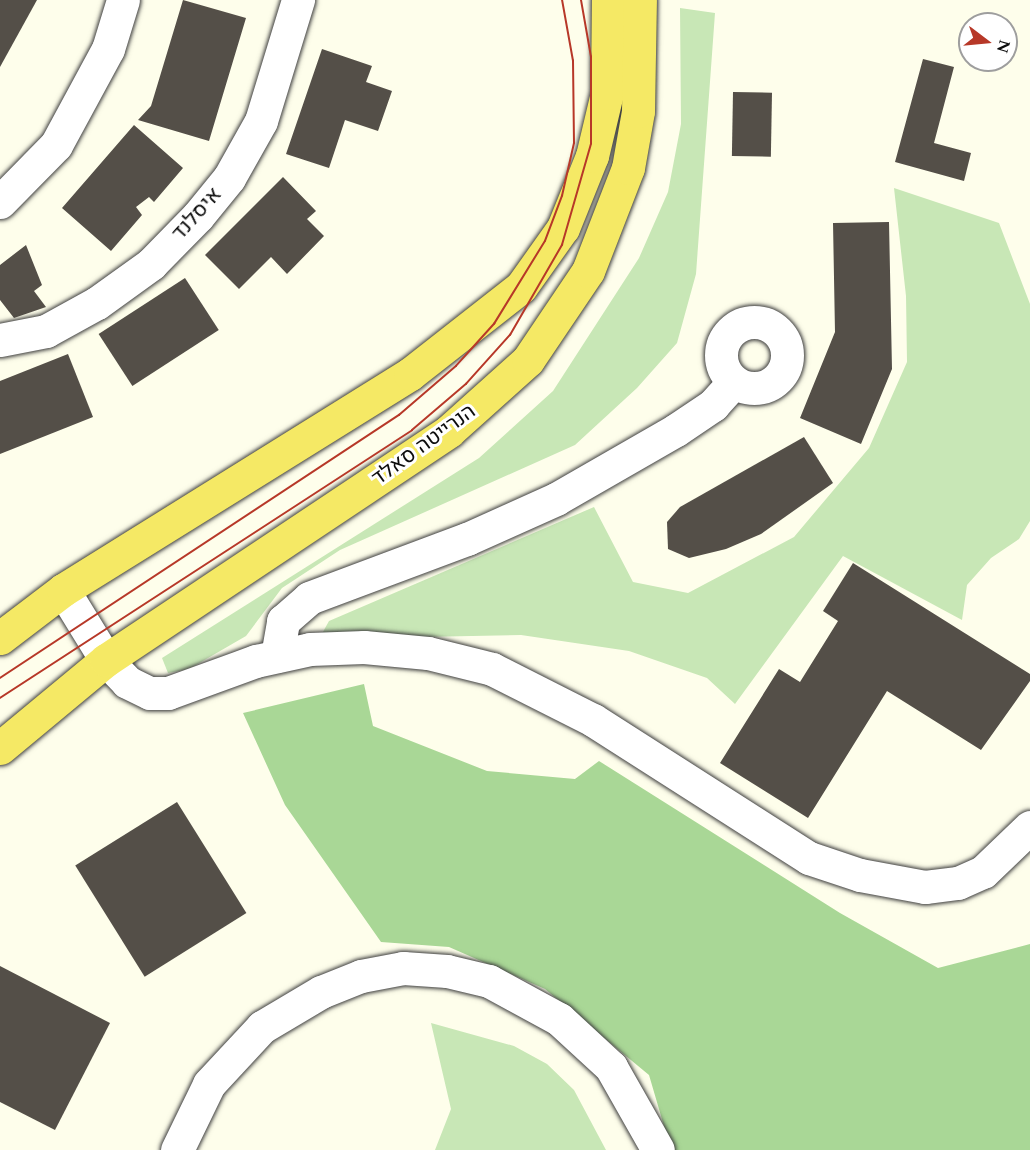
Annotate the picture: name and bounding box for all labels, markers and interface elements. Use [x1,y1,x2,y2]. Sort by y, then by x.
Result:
north arrow [958,12,1018,72]
text: N [990,37,1017,56]
street label: איסלנד [167,182,227,246]
street label: הנרייטה סאלד [367,399,481,491]

